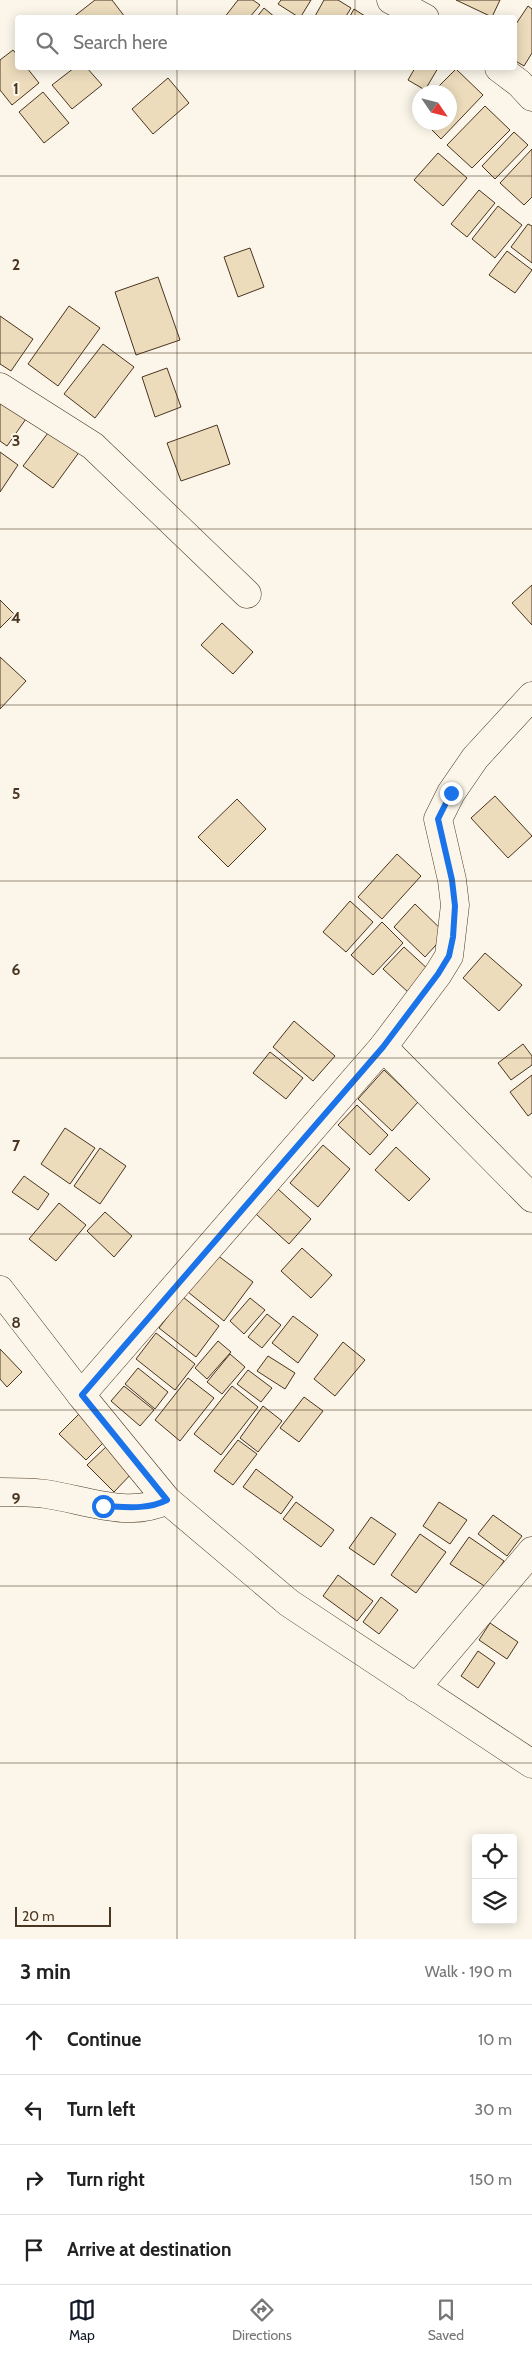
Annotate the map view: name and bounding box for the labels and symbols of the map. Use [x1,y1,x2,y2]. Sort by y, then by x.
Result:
text: 1 [13,79,19,98]
north arrow [412,85,457,130]
text: 2 [12,255,20,274]
text: 3 [12,431,20,450]
text: 4 [11,608,21,627]
route end [440,782,463,805]
text: 5 [12,784,20,803]
text: 6 [12,960,21,979]
text: 7 [12,1136,21,1155]
text: 8 [11,1313,21,1332]
text: 9 [12,1489,21,1508]
route start [92,1495,115,1518]
scale bar [15,1904,111,1927]

